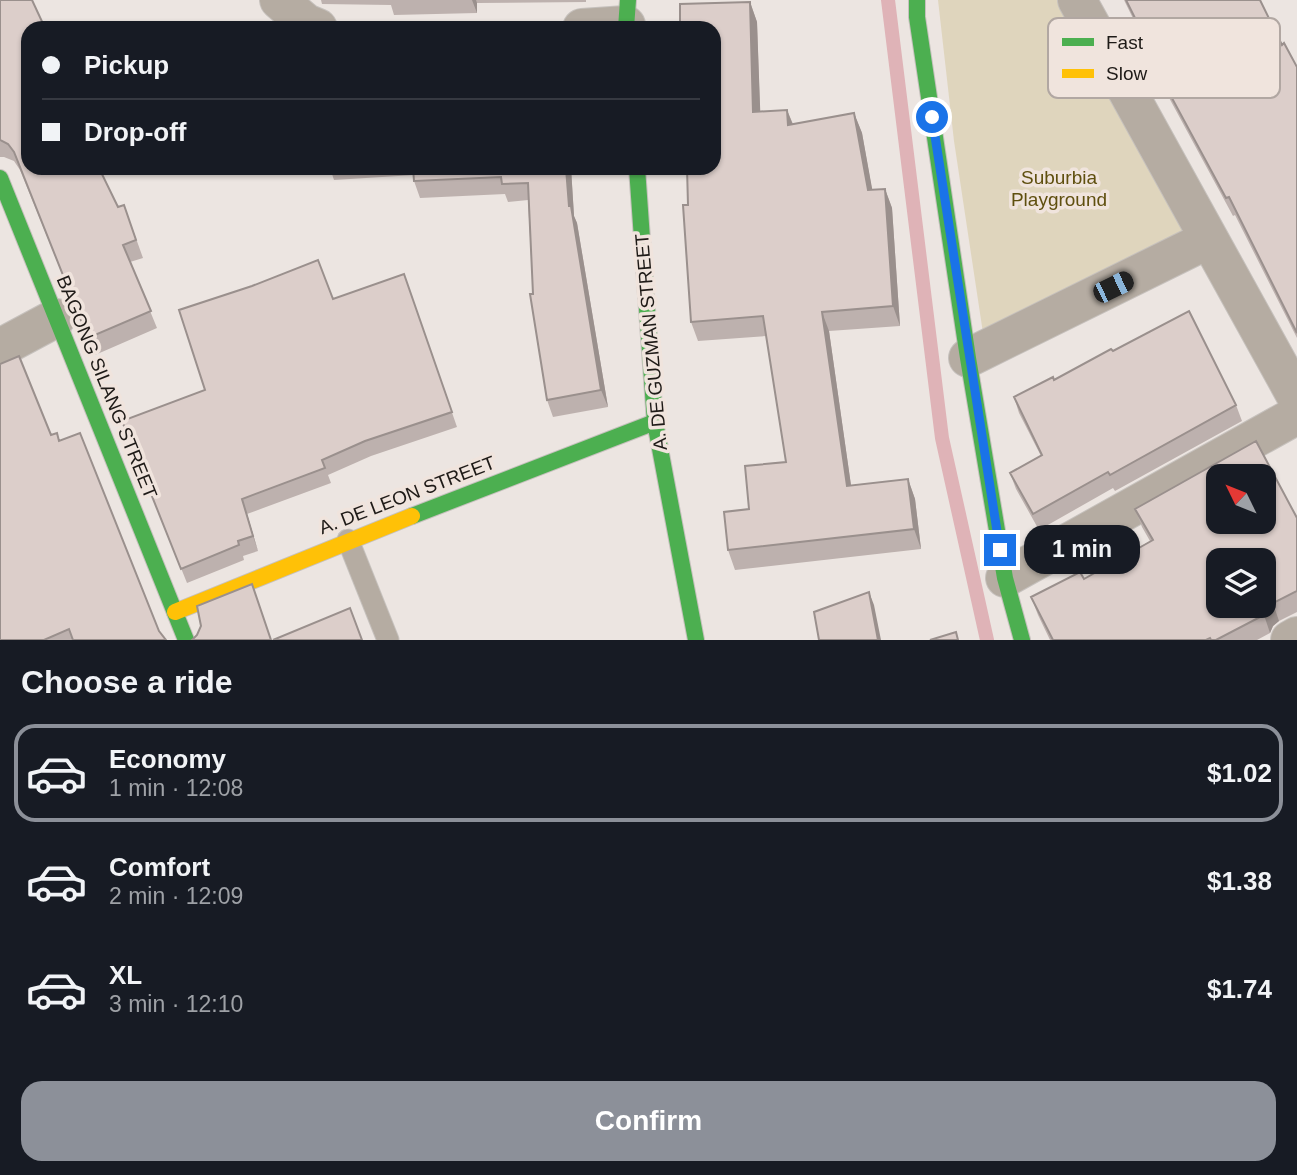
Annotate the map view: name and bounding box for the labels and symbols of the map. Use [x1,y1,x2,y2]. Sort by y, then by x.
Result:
legend [1048,18,1280,98]
text: Fast [1106,32,1144,53]
text: Slow [1106,63,1147,84]
route start [916,101,948,133]
park label: Suburbia Playground [1011,167,1107,210]
street label: A. DE GUZMAN STREET [631,232,671,451]
car [1090,268,1137,306]
street label: BAGONG SILANG STREET [53,272,162,502]
street label: A. DE LEON STREET [316,452,498,538]
north arrow [1206,464,1276,534]
callout: 1 min [1024,526,1140,574]
route end [984,534,1016,566]

